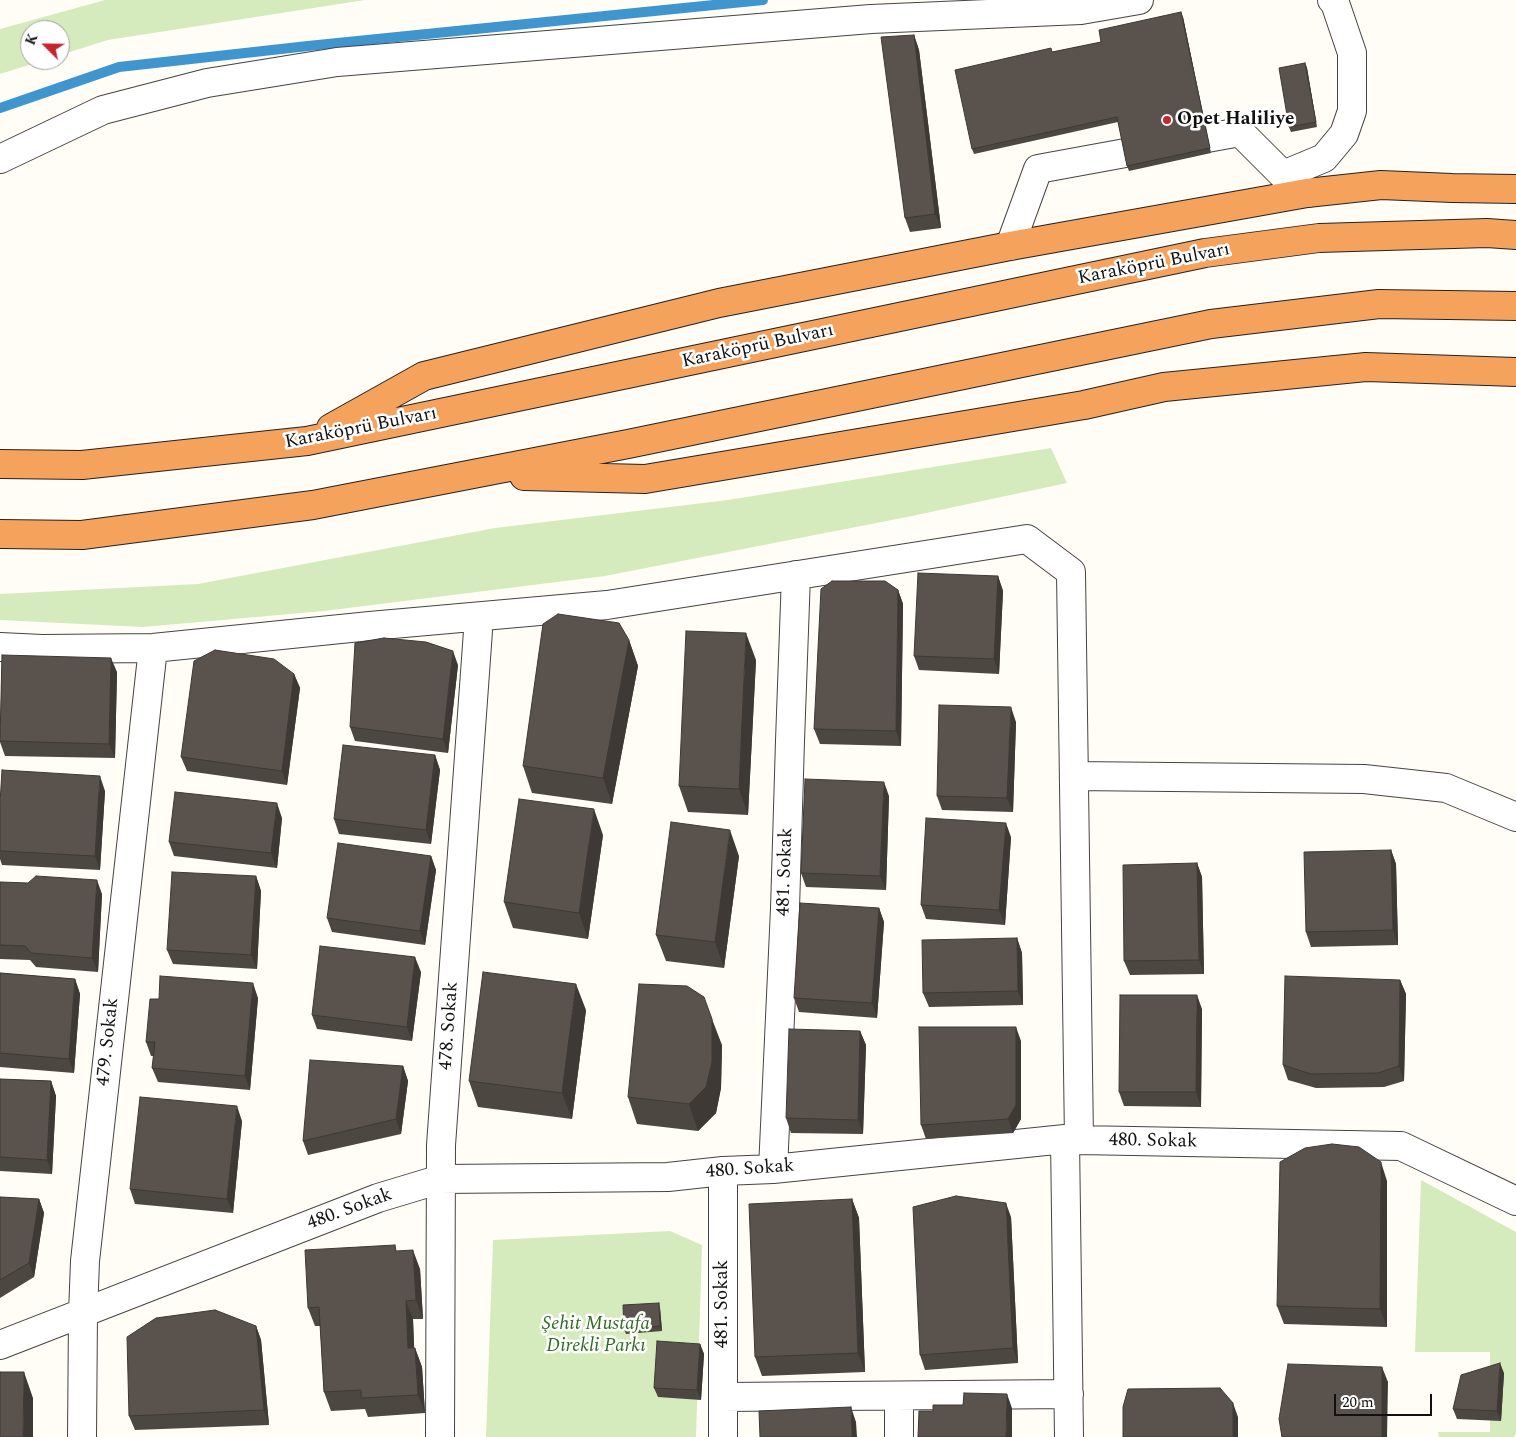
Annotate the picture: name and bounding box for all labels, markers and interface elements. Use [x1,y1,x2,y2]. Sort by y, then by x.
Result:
north arrow [20,20,70,70]
text: K [20,30,43,48]
place label: Opet Haliliye [1177,109,1294,131]
marker: Opet Haliliye [1161,114,1173,126]
street label: Karaköprü Bulvarı [1076,239,1232,291]
street label: Karaköprü Bulvarı [680,320,836,374]
street label: Karaköprü Bulvarı [283,403,439,455]
street label: 481. Sokak [773,827,799,917]
street label: 478. Sokak [436,981,464,1071]
street label: 479. Sokak [93,997,125,1087]
street label: 480. Sokak [1108,1130,1198,1154]
street label: 480. Sokak [705,1156,795,1184]
street label: 480. Sokak [304,1184,396,1236]
street label: 481. Sokak [712,1260,734,1348]
park label: Şehit Mustafa Direkli Parkı [542,1314,650,1358]
scale bar [1336,1384,1434,1416]
text: 20 m [1342,1391,1374,1414]

